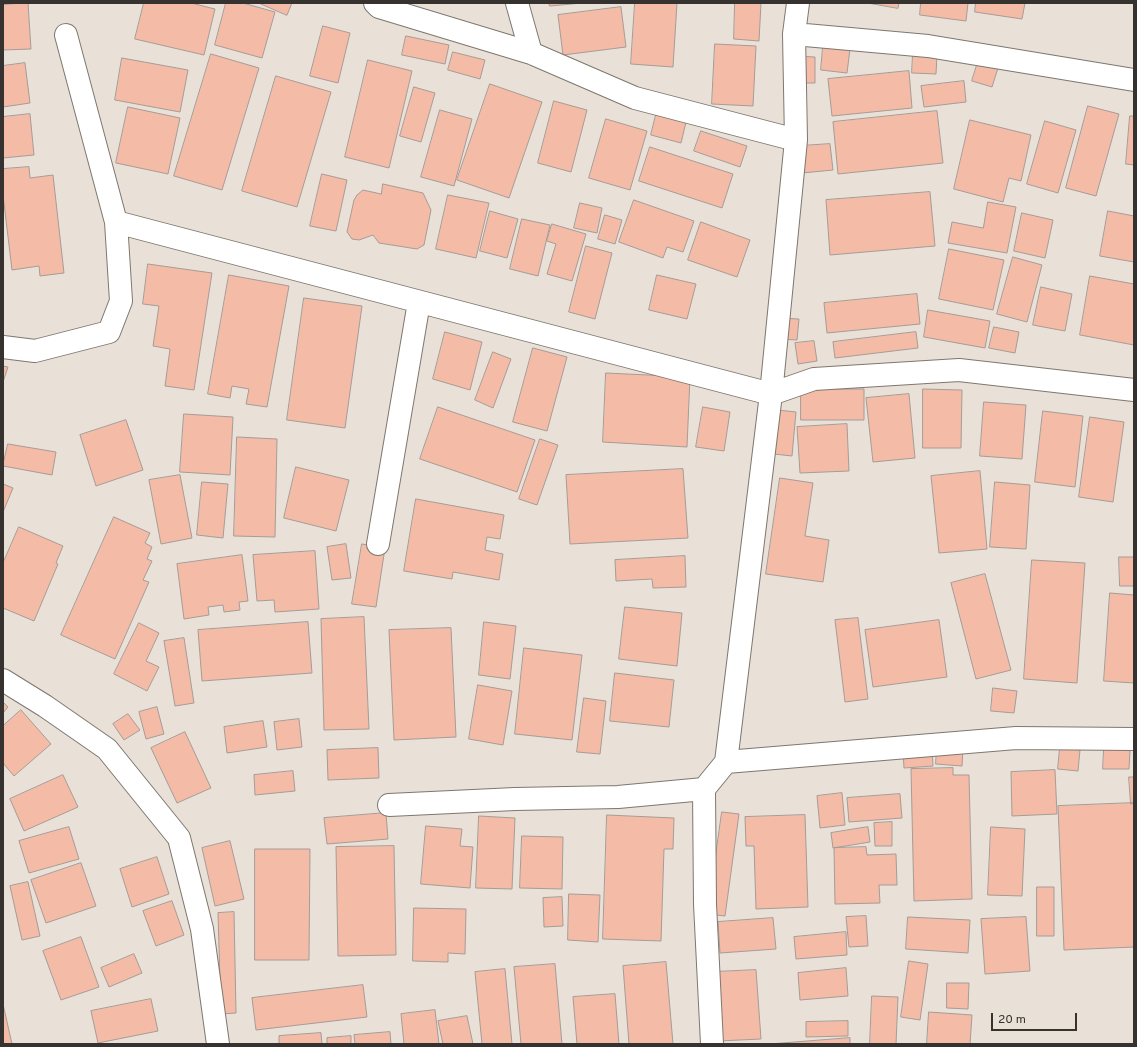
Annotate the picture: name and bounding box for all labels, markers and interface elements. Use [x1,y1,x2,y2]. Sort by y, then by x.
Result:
scale bar [993,1005,1079,1031]
text: 20 m [998,1012,1026,1028]

